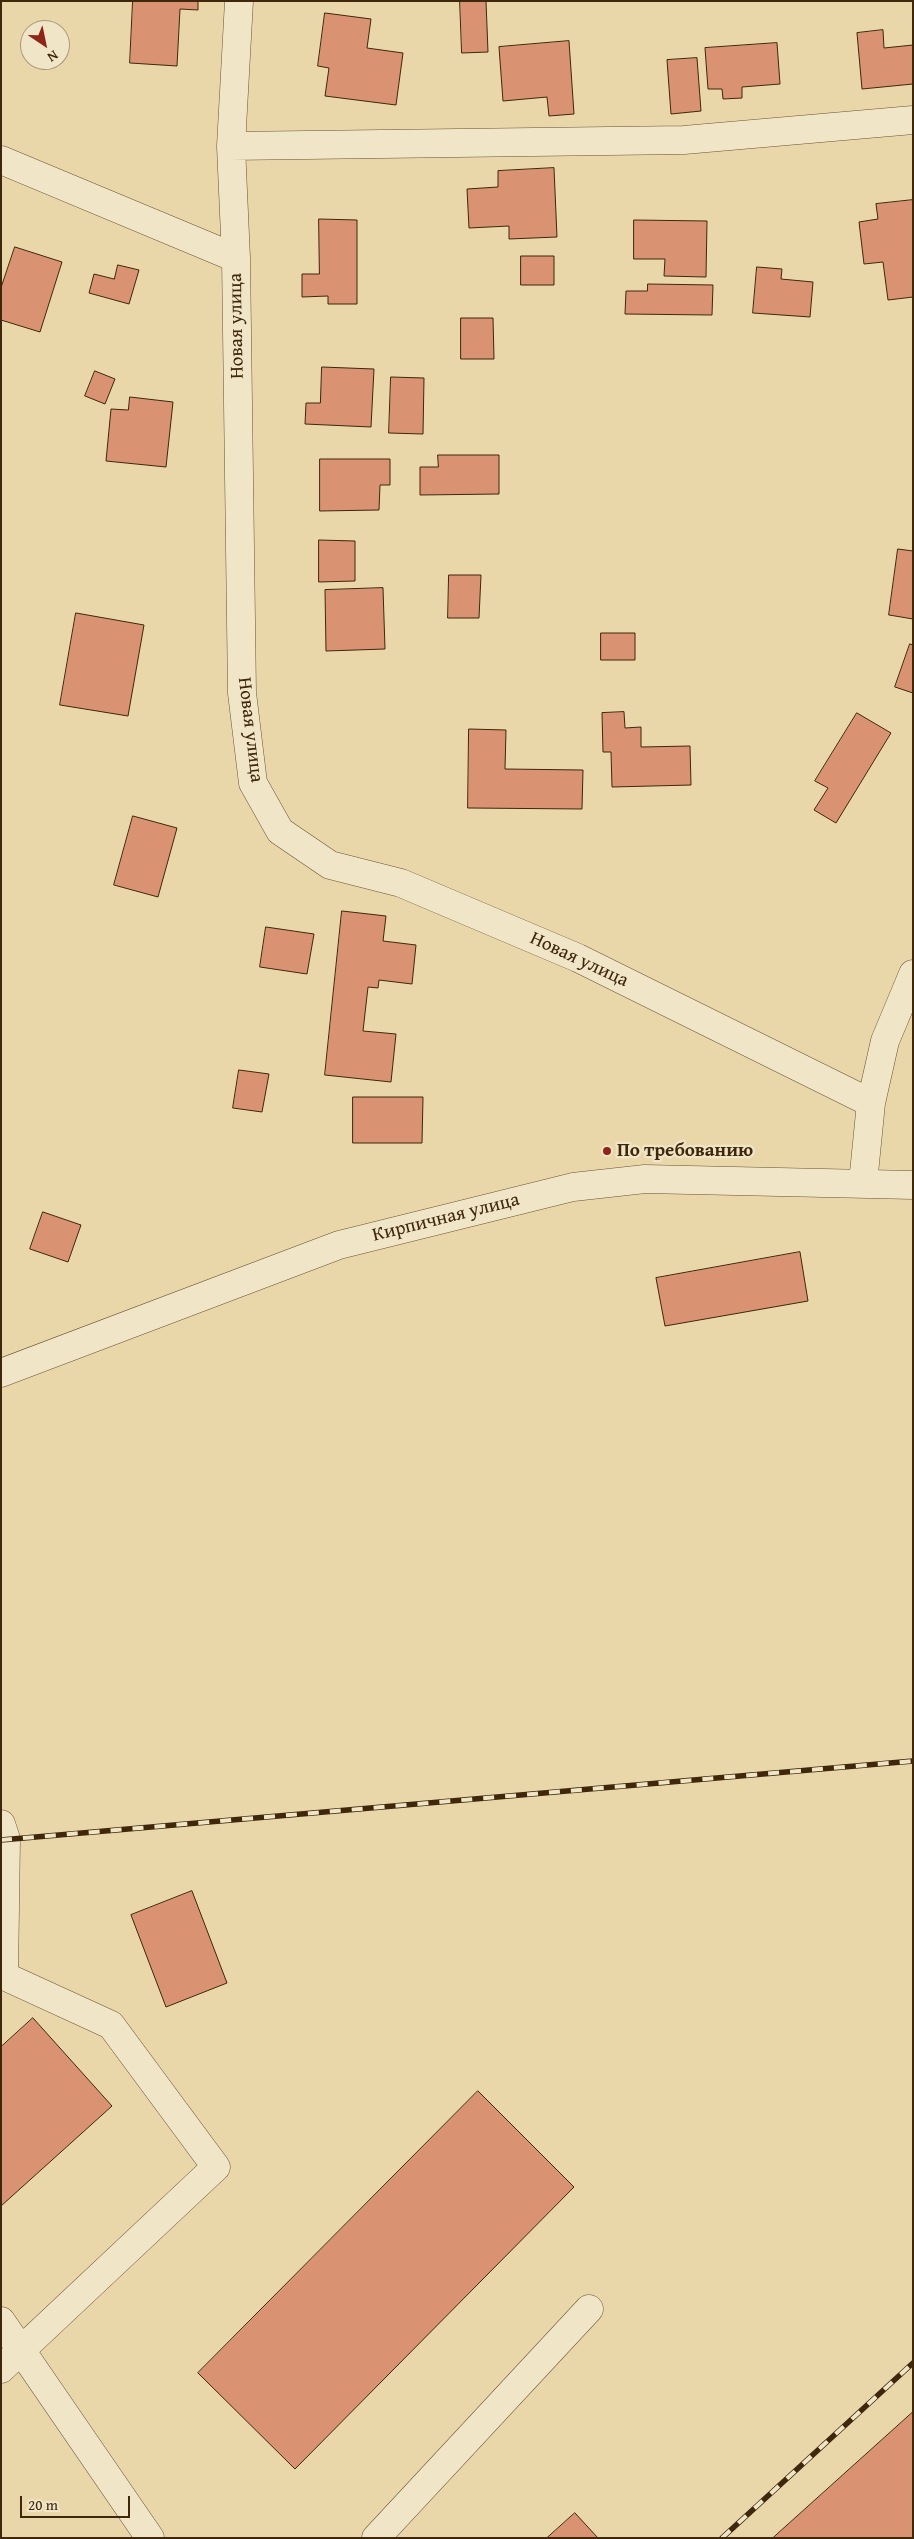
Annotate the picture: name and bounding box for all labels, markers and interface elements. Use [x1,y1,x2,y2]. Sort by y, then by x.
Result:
north arrow [20,20,70,70]
text: N [43,46,62,68]
street label: Новая улица [225,273,249,379]
street label: Новая улица [232,676,268,784]
street label: Новая улица [526,927,632,993]
place label: По требованию [617,1140,753,1162]
marker: По требованию [601,1145,613,1157]
street label: Кирпичная улица [370,1189,522,1247]
scale bar [22,2486,132,2518]
text: 20 m [28,2494,58,2515]

